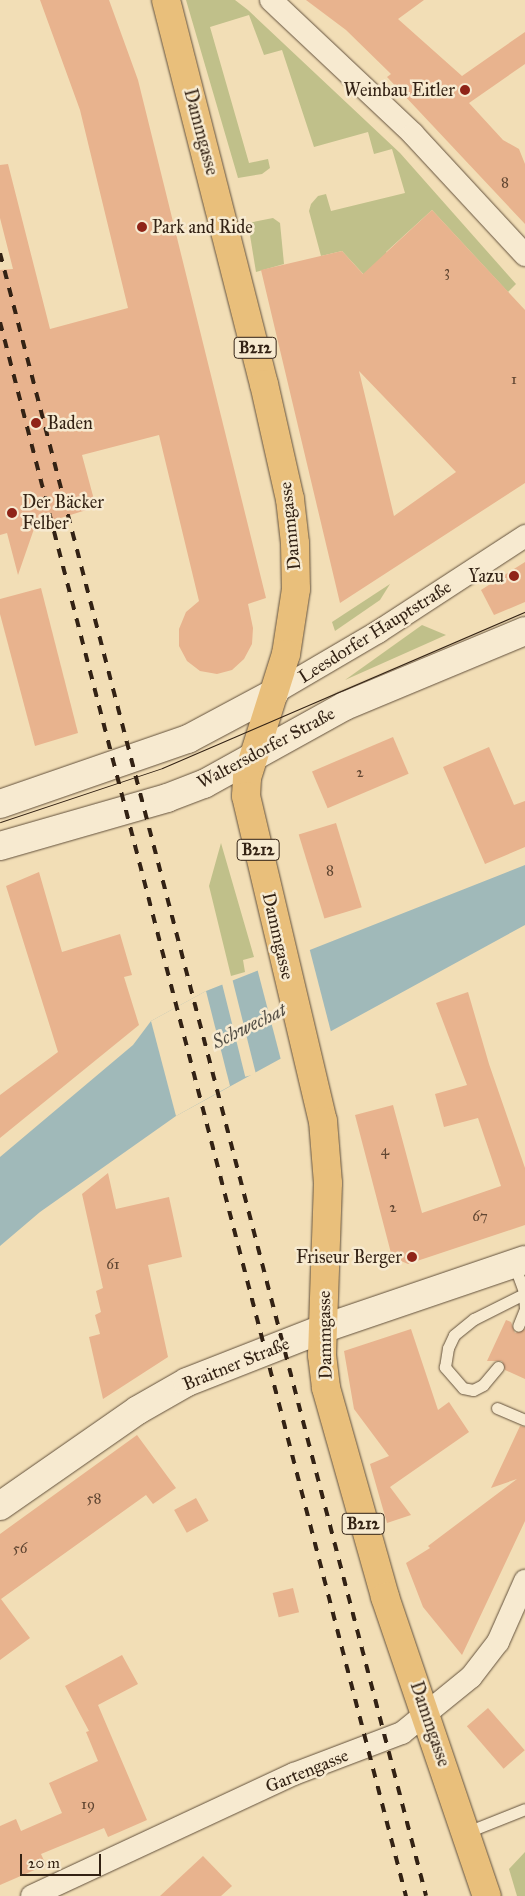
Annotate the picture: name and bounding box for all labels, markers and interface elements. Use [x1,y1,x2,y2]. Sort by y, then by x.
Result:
place label: Weinbau Eitler [344,79,455,101]
marker: Weinbau Eitler [459,84,471,96]
street label: Dammgasse [179,86,223,178]
house number: 8 [501,174,509,192]
place label: Park and Ride [152,216,253,238]
marker: Park and Ride [136,221,148,233]
house number: 3 [444,263,450,281]
road number: B212 [232,334,278,362]
house number: 1 [511,371,517,389]
place label: Baden [47,412,93,434]
marker: Baden [29,416,43,430]
street label: Dammgasse [275,481,305,571]
place label: Der Bäcker Felber [22,492,104,534]
marker: Der Bäcker Felber [6,507,18,519]
place label: Yazu [468,565,504,587]
marker: Yazu [508,570,520,582]
street label: Leesdorfer Hauptstraße [295,576,455,688]
street label: Waltersdorfer Straße [194,703,338,793]
house number: 2 [356,764,364,782]
road number: B212 [236,836,280,864]
house number: 8 [326,862,334,880]
street label: Dammgasse [258,890,298,982]
water label: Schwechat [208,998,290,1054]
house number: 4 [381,1142,389,1160]
house number: 2 [389,1199,397,1217]
house number: 67 [472,1208,488,1226]
place label: Friseur Berger [296,1246,402,1268]
marker: Friseur Berger [406,1251,418,1263]
house number: 61 [106,1256,120,1274]
street label: Dammgasse [313,1290,337,1380]
street label: Braitner Straße [179,1333,293,1395]
house number: 58 [87,1490,101,1508]
road number: B212 [340,1510,386,1538]
house number: 56 [13,1540,27,1558]
street label: Dammgasse [405,1679,455,1769]
street label: Gartengasse [262,1745,352,1797]
house number: 19 [81,1796,95,1814]
scale bar [22,1844,104,1876]
text: 20 m [28,1854,60,1872]

